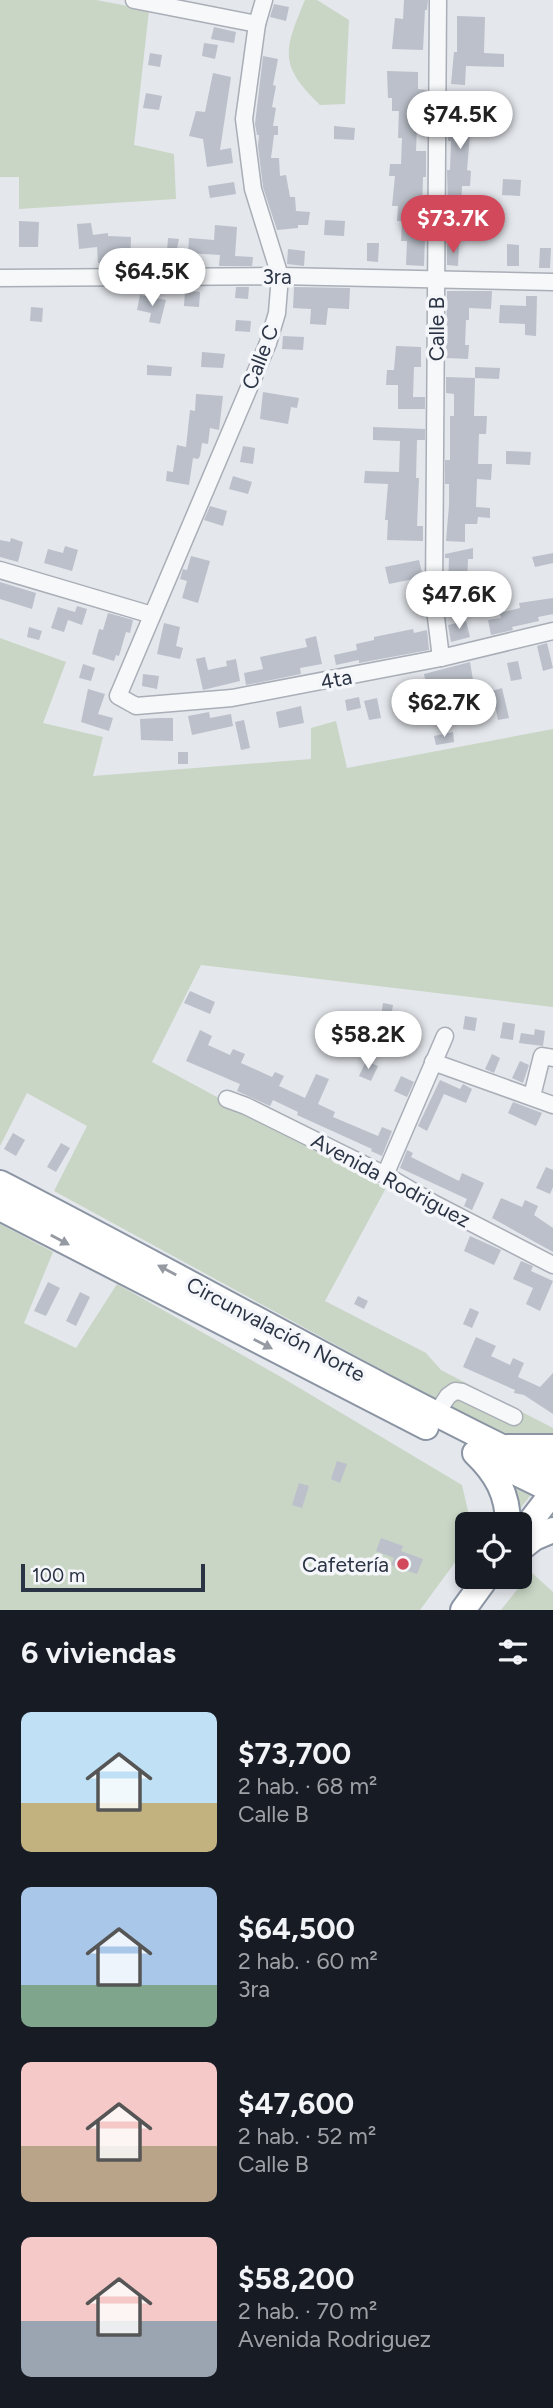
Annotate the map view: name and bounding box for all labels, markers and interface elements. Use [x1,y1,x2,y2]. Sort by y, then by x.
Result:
pin: $74.5K [403,92,517,151]
text: $74.5K [423,100,497,128]
pin: $73.7K [396,196,510,255]
text: $73.7K [417,204,489,232]
pin: $64.5K [95,248,209,308]
text: $64.5K [114,257,190,285]
street label: 3ra [262,264,292,289]
street label: Calle B [424,297,449,361]
street label: Calle C [236,321,284,393]
pin: $47.6K [402,572,516,631]
text: $47.6K [422,580,496,608]
street label: 4ta [318,664,354,694]
pin: $62.7K [387,680,501,739]
text: $62.7K [407,688,481,716]
pin: $58.2K [311,1012,425,1071]
text: $58.2K [331,1020,405,1048]
street label: Avenida Rodriguez [307,1128,475,1232]
one-way arrow [50,1235,70,1246]
one-way arrow [157,1264,177,1276]
street label: Circunvalación Norte [182,1271,370,1387]
one-way arrow [253,1339,273,1350]
map controls [455,1512,532,1589]
button: locate [455,1512,532,1589]
place label: Cafetería [302,1552,389,1577]
marker: Cafetería [395,1556,411,1572]
scale bar [21,1561,205,1593]
text: 100 m [32,1564,85,1587]
icon: filters [494,1633,532,1671]
text: 6 viviendas [21,1634,176,1671]
text: $73,700 [238,1735,351,1772]
icon: home [77,1740,161,1824]
text: 2 hab. · 68 m² [238,1772,377,1800]
text: Calle B [238,1800,309,1828]
text: $64,500 [238,1910,355,1947]
icon: home [77,1915,161,1999]
text: 2 hab. · 60 m² [238,1947,378,1975]
text: 3ra [238,1975,270,2003]
text: $47,600 [238,2085,354,2122]
icon: home [77,2090,161,2174]
text: 2 hab. · 52 m² [238,2122,376,2150]
text: Calle B [238,2150,309,2178]
text: $58,200 [238,2260,354,2297]
icon: home [77,2265,161,2349]
text: 2 hab. · 70 m² [238,2297,377,2325]
text: Avenida Rodriguez [238,2325,431,2353]

